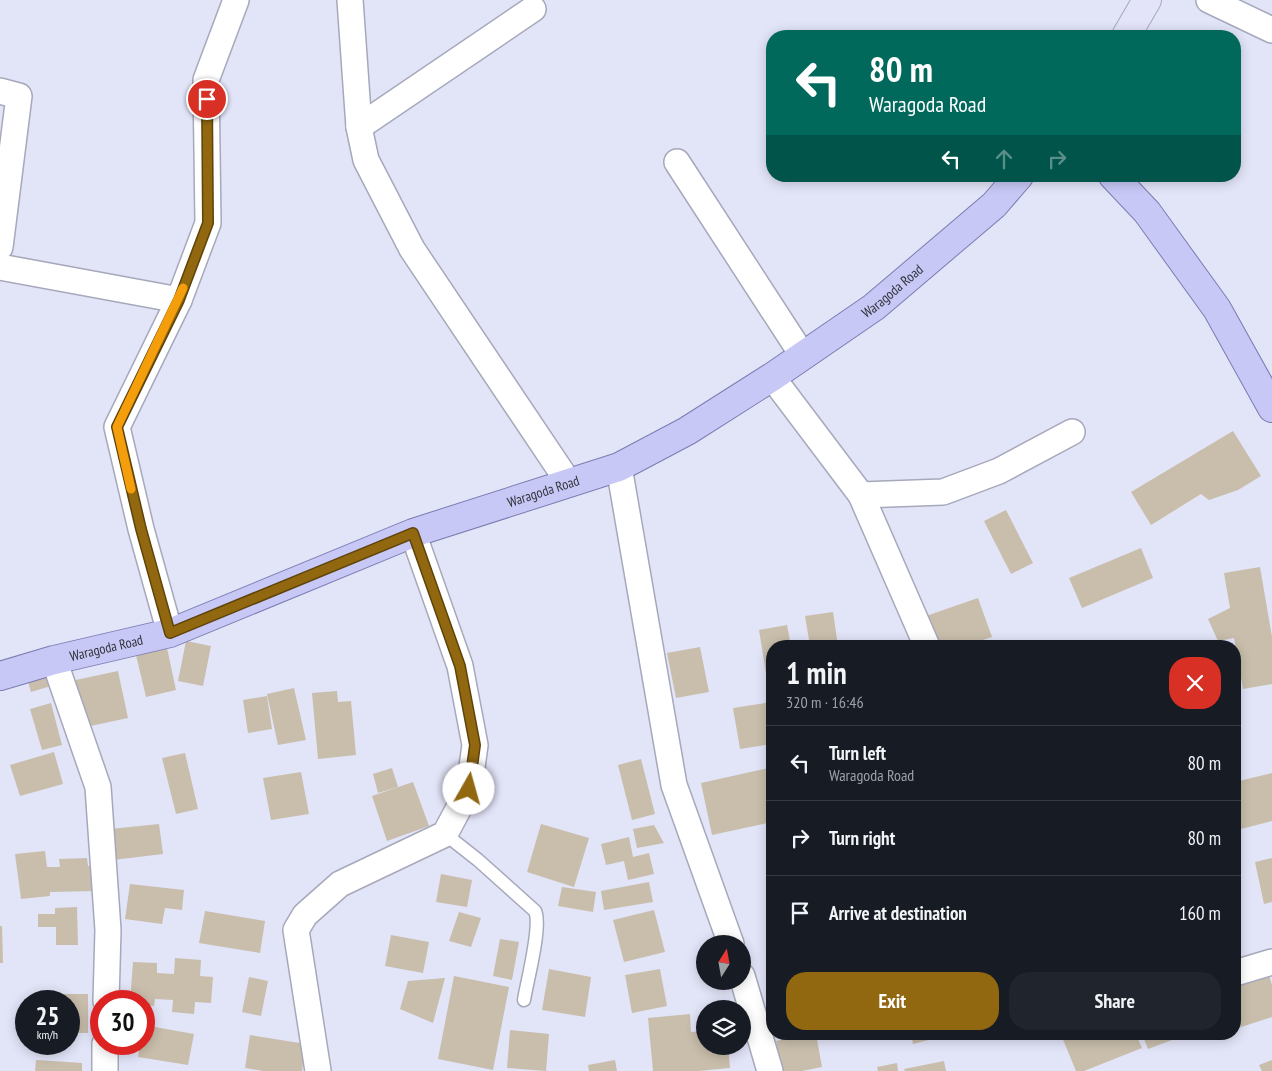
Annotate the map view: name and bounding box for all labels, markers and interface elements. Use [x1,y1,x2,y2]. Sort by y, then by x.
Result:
text: 80 m [869,46,933,92]
icon: left [786,50,851,115]
pin [186,78,228,120]
icon: arrive [193,85,221,113]
text: Waragoda Road [869,90,986,118]
icon: left [937,145,965,173]
icon: ahead [990,145,1018,173]
icon: right [1043,145,1071,173]
street label: Waragoda Road [858,260,927,322]
street label: Waragoda Road [505,471,582,511]
street label: Waragoda Road [68,631,145,665]
text: 1 min [786,653,847,692]
button: close [1169,657,1221,709]
text: 320 m · 16:46 [786,692,864,712]
text: Turn left [829,741,886,765]
icon: left [786,749,814,777]
text: 80 m [1188,751,1221,775]
position arrow [442,762,494,814]
text: Waragoda Road [829,765,914,785]
icon: right [786,824,814,852]
text: Turn right [829,826,895,850]
text: 80 m [1188,826,1221,850]
icon: arrive [786,899,814,927]
text: Arrive at destination [829,901,967,925]
text: 160 m [1179,901,1221,925]
north arrow [696,935,751,990]
map controls [696,935,751,1055]
button: Exit [786,972,999,1030]
button: Share [1009,972,1221,1030]
speed limit sign: 30 [90,990,155,1055]
text: 25 [36,1000,59,1032]
button: layers [696,1000,751,1055]
text: km/h [37,1027,58,1042]

